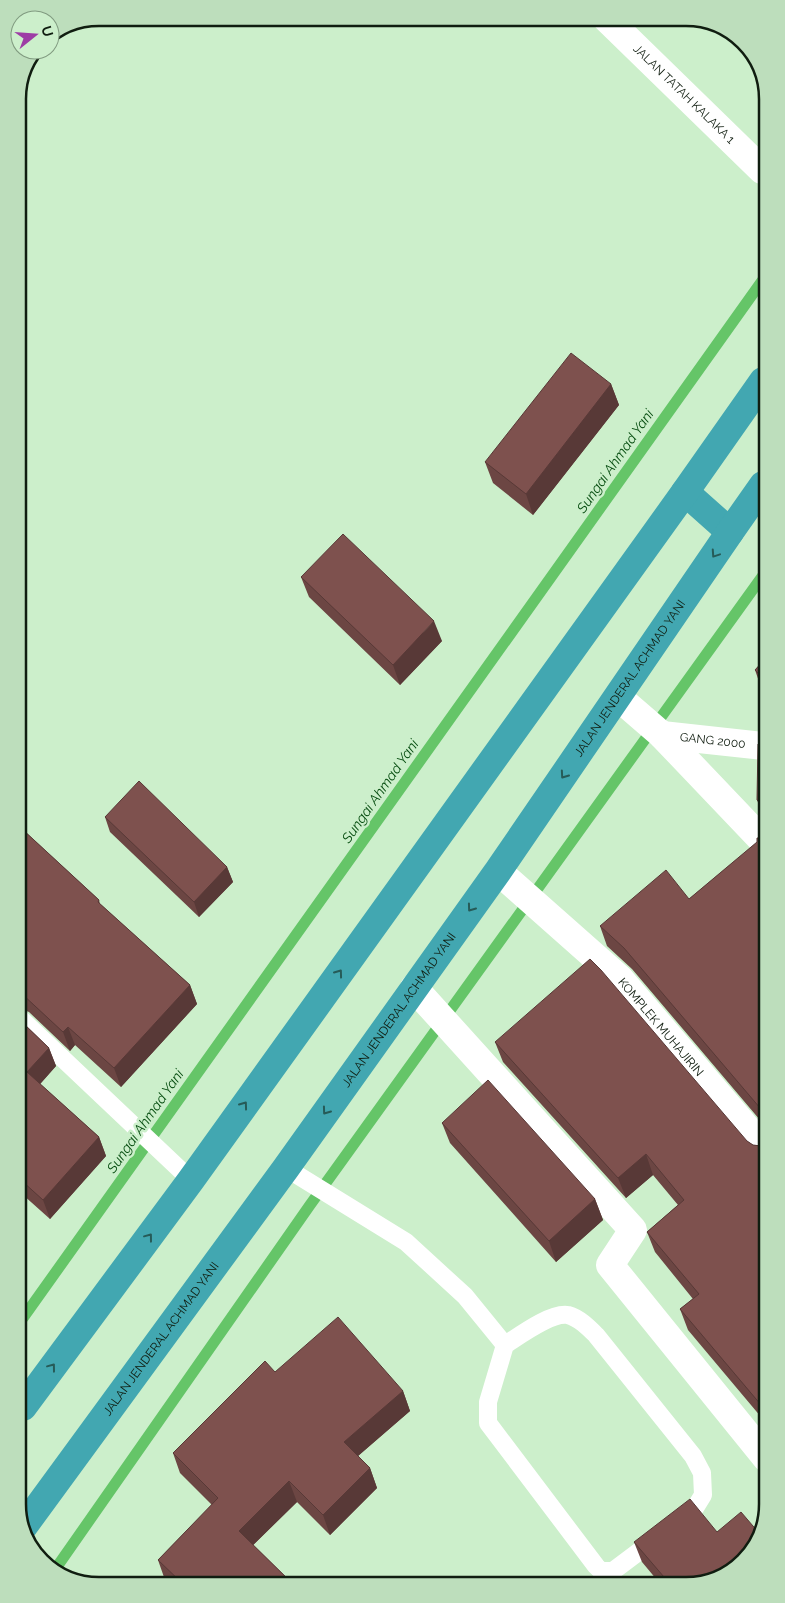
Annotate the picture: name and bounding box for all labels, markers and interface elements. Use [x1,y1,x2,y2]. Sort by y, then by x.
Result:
north arrow [10,10,60,60]
text: U [38,24,57,39]
street label: JALAN TATAH KALAKA 1 [631,42,738,146]
water label: Sungai Ahmad Yani [573,406,657,516]
one-way arrow [712,548,721,558]
street label: JALAN JENDERAL ACHMAD YANI [571,597,688,759]
street label: GANG 2000 [679,730,746,751]
water label: Sungai Ahmad Yani [338,736,422,846]
one-way arrow [561,769,570,779]
one-way arrow [469,902,477,911]
street label: JALAN JENDERAL ACHMAD YANI [339,930,459,1090]
one-way arrow [333,969,342,979]
street label: KOMPLEK MUHAJIRIN [615,975,706,1079]
water label: Sungai Ahmad Yani [103,1066,187,1176]
one-way arrow [238,1101,247,1111]
one-way arrow [323,1106,332,1115]
one-way arrow [143,1234,151,1243]
street label: JALAN JENDERAL ACHMAD YANI [100,1259,222,1418]
one-way arrow [46,1363,55,1373]

